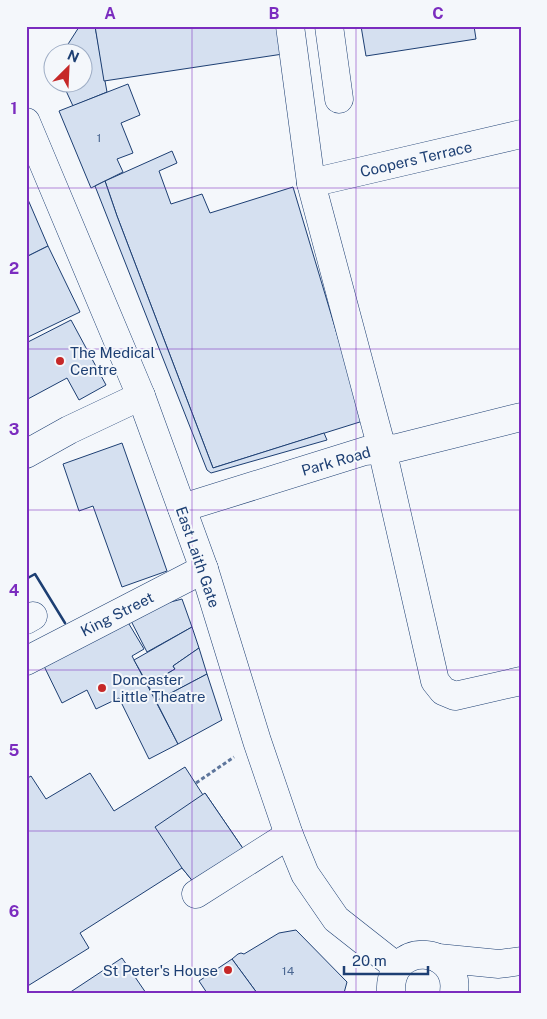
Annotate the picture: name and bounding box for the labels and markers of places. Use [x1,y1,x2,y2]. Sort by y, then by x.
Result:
place label: The Medical Centre [70,344,155,378]
marker: The Medical Centre [54,355,66,367]
place label: Doncaster Little Theatre [112,671,206,705]
marker: Doncaster Little Theatre [96,682,108,694]
place label: St Peter's House [103,962,218,979]
marker: St Peter's House [222,964,234,976]

